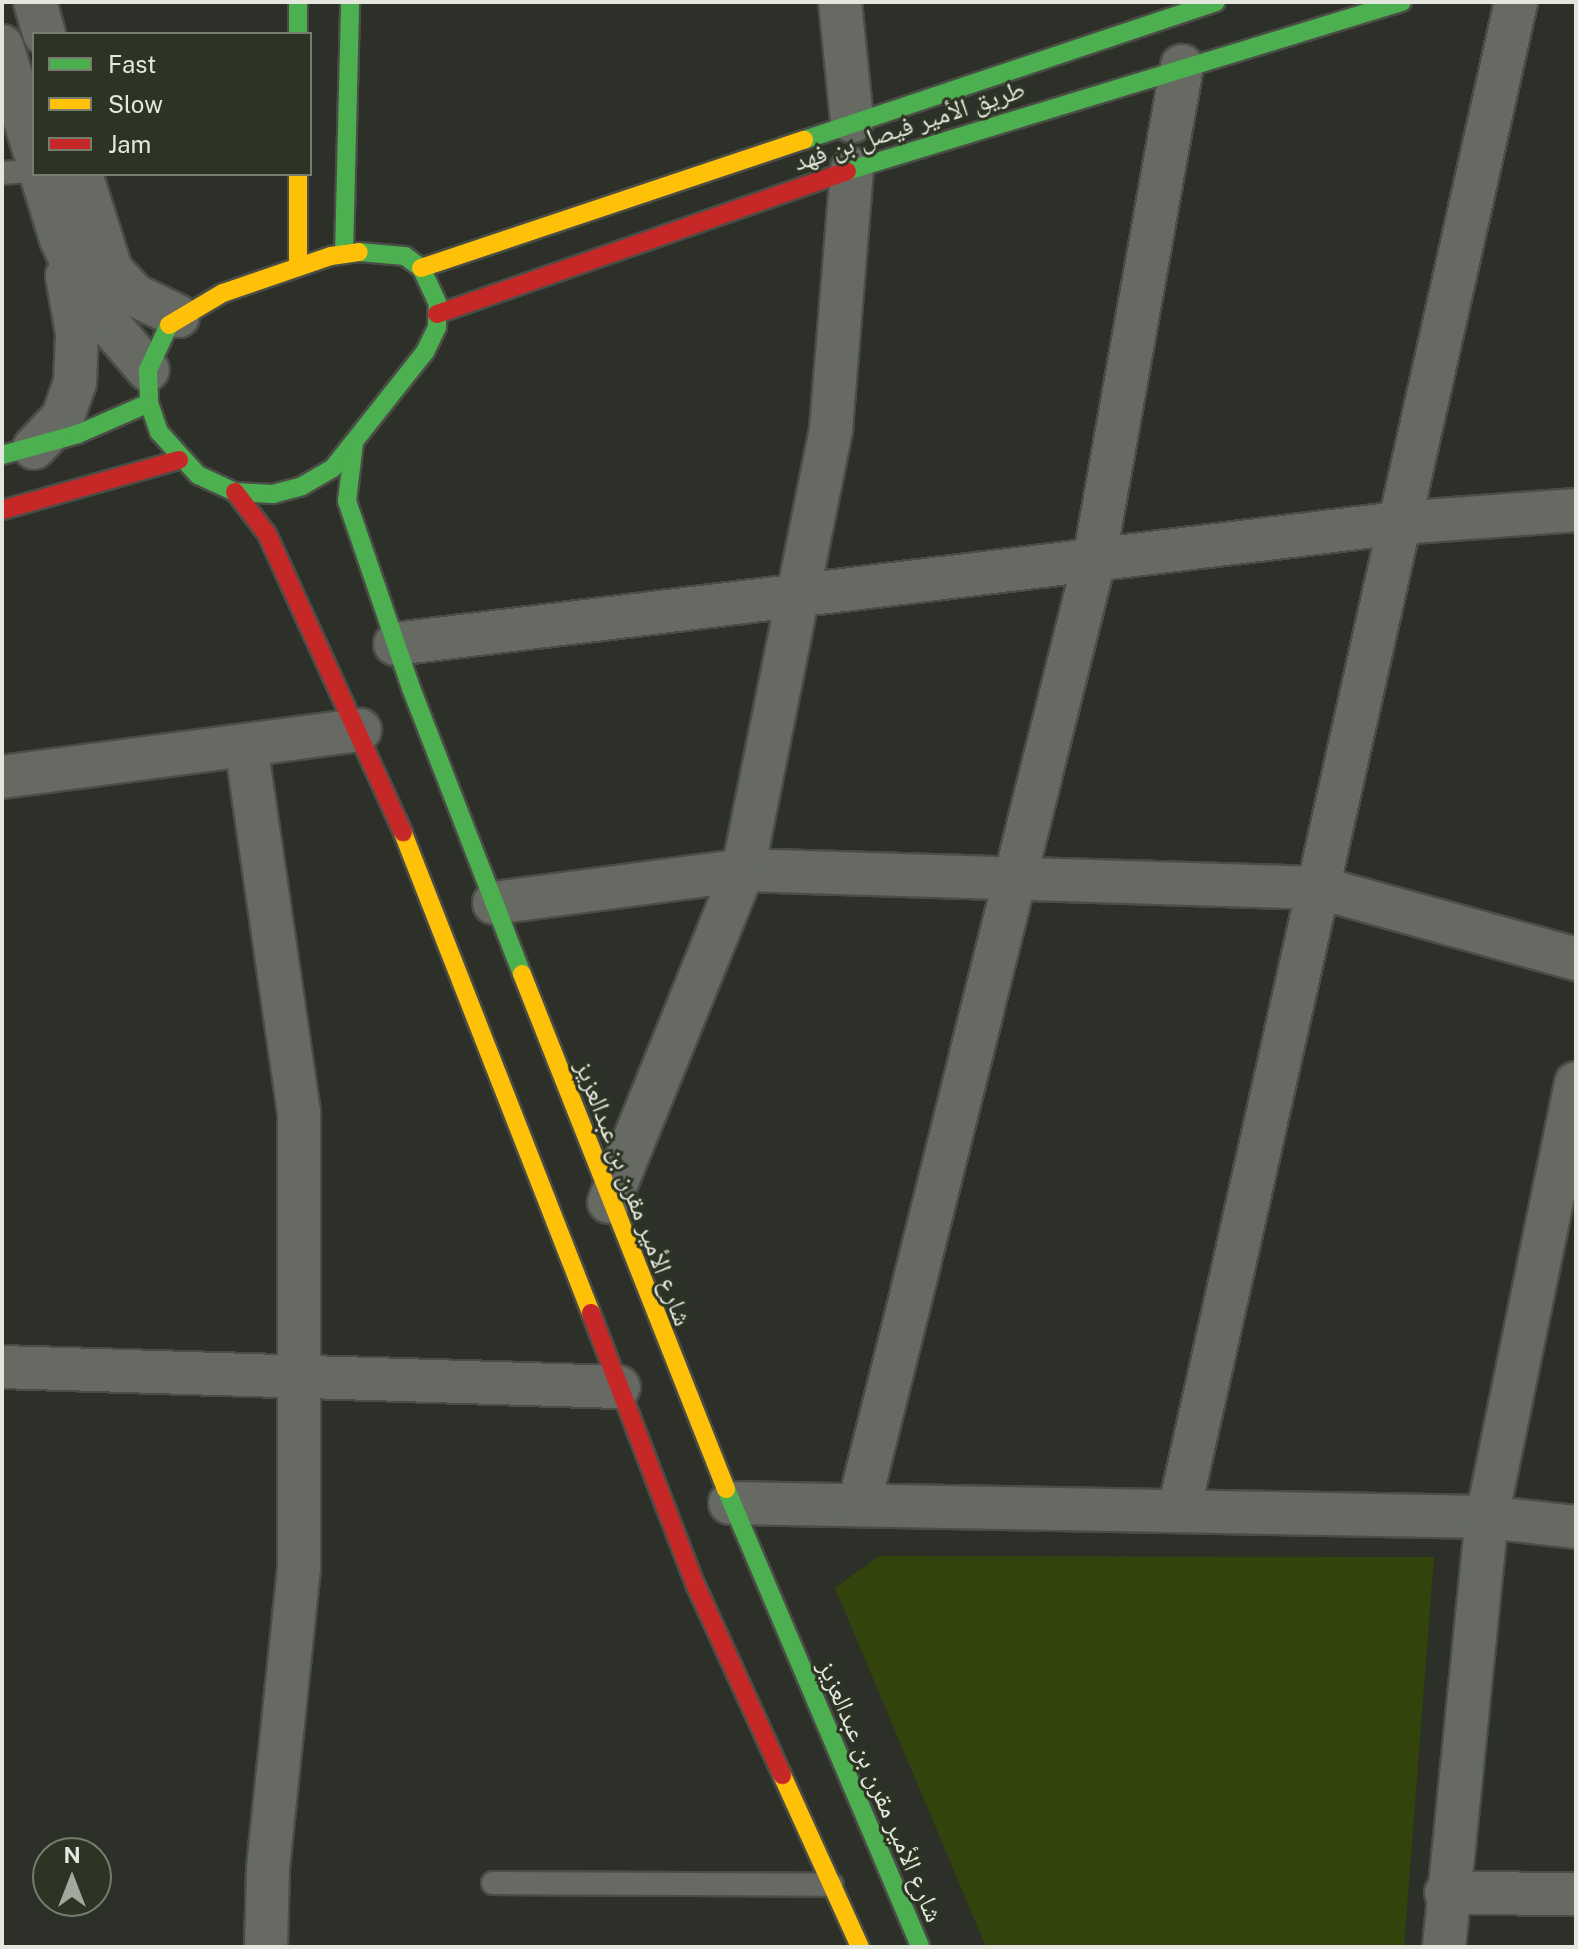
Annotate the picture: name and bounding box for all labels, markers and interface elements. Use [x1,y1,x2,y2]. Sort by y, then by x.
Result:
legend [32,32,312,176]
text: Fast [108,50,156,78]
street label: طريق الأمير فيصل بن فهد [789,73,1029,177]
text: Slow [108,90,163,118]
text: Jam [108,130,151,158]
street label: شارع الأمير مقرن بن عبدالعزيز [569,1056,699,1330]
street label: شارع الأمير مقرن بن عبدالعزيز [812,1655,950,1927]
north arrow [32,1837,112,1917]
text: N [63,1842,81,1868]

